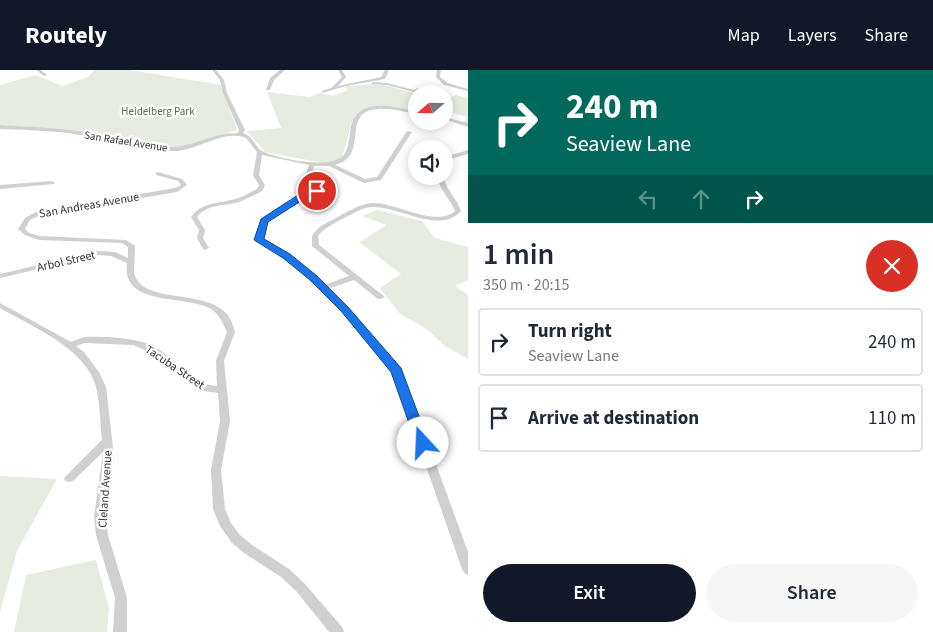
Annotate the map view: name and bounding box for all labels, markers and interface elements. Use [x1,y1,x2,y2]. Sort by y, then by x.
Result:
text: Routely [25,18,107,53]
text: Map [728,23,760,48]
text: Layers [788,23,837,48]
text: Share [865,23,908,48]
text: 240 m [566,82,658,132]
north arrow [408,85,452,130]
map controls [408,85,453,185]
icon: right [483,90,548,155]
park label: Heidelberg Park [121,104,195,119]
street label: San Rafael Avenue [83,127,169,156]
text: Seaview Lane [566,128,691,160]
button: sound [408,140,453,185]
pin [296,170,338,212]
icon: arrive [303,177,331,205]
icon: left [634,185,662,213]
icon: ahead [687,185,715,213]
icon: right [740,185,768,213]
street label: San Andreas Avenue [38,188,141,223]
text: 1 min [483,233,554,276]
button: close [866,240,918,292]
street label: Arbol Street [35,247,97,276]
text: 350 m · 20:15 [483,274,570,296]
text: Turn right [528,318,612,345]
icon: right [485,328,513,356]
text: 240 m [868,329,916,356]
street label: Tacuba Street [142,341,208,394]
text: Seaview Lane [528,345,619,367]
icon: arrive [485,404,513,432]
text: Arrive at destination [528,405,699,432]
text: 110 m [868,405,916,432]
position arrow [396,416,448,468]
street label: Cleland Avenue [94,450,117,528]
button: Exit [483,564,696,622]
button: Share [706,564,918,622]

